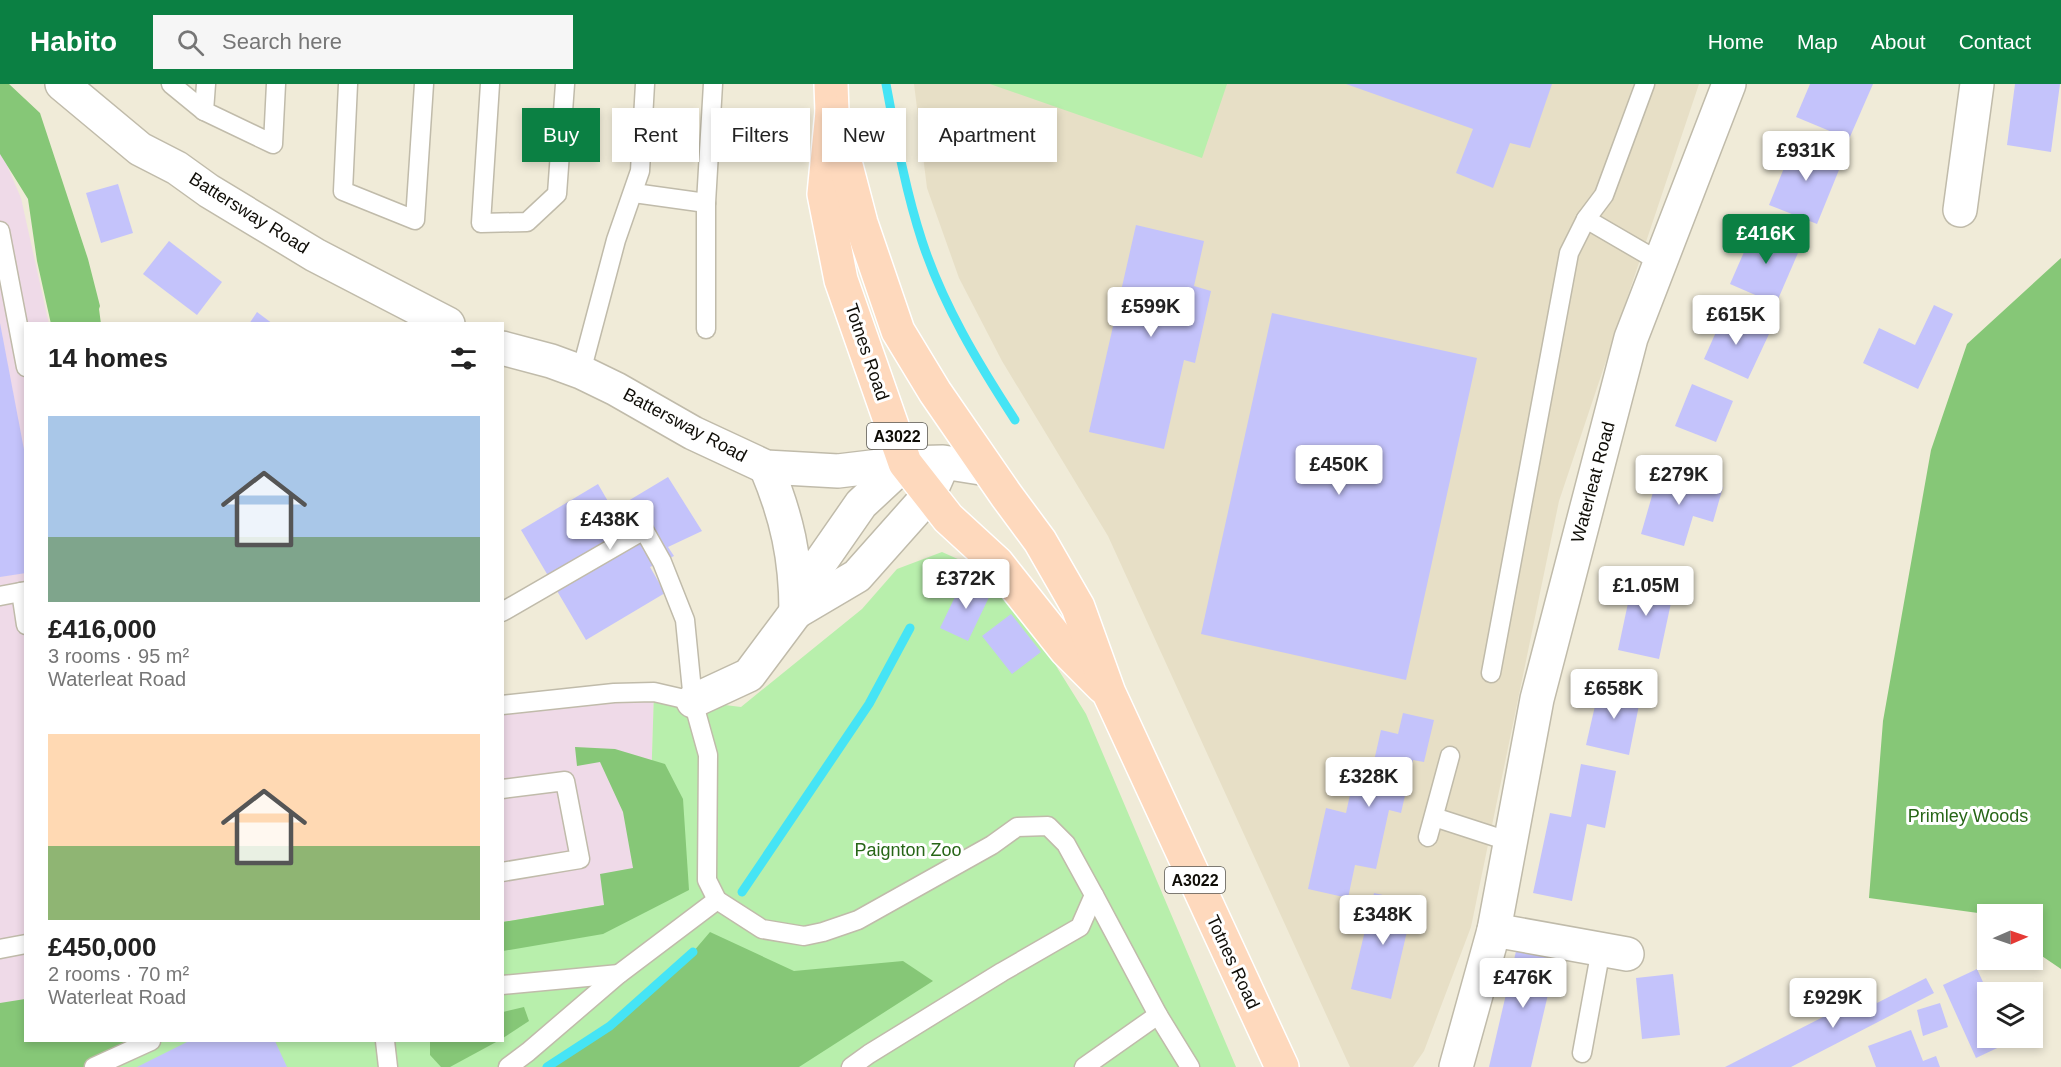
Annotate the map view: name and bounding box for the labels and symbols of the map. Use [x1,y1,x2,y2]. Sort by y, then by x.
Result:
pin: £931K [1764,131,1848,182]
street label: Battersway Road [186,168,312,258]
pin: £416K [1724,214,1808,265]
pin: £599K [1109,287,1193,338]
pin: £615K [1694,295,1778,346]
street label: Totnes Road [841,301,893,403]
street label: Battersway Road [620,384,750,466]
street label: Waterleat Road [1567,419,1619,545]
road number: A3022 [867,423,927,449]
pin: £450K [1297,445,1381,496]
pin: £279K [1637,455,1721,506]
pin: £438K [568,500,652,551]
pin: £372K [924,559,1008,610]
pin: £1.05M [1597,566,1695,617]
pin: £658K [1572,669,1656,720]
pin: £328K [1327,757,1411,808]
park label: Primley Woods [1908,806,2028,826]
park label: Paignton Zoo [854,840,962,860]
road number: A3022 [1165,867,1225,893]
pin: £348K [1341,895,1425,946]
north arrow [1977,904,2043,970]
street label: Totnes Road [1203,912,1263,1012]
pin: £476K [1481,958,1565,1009]
pin: £929K [1791,978,1875,1029]

